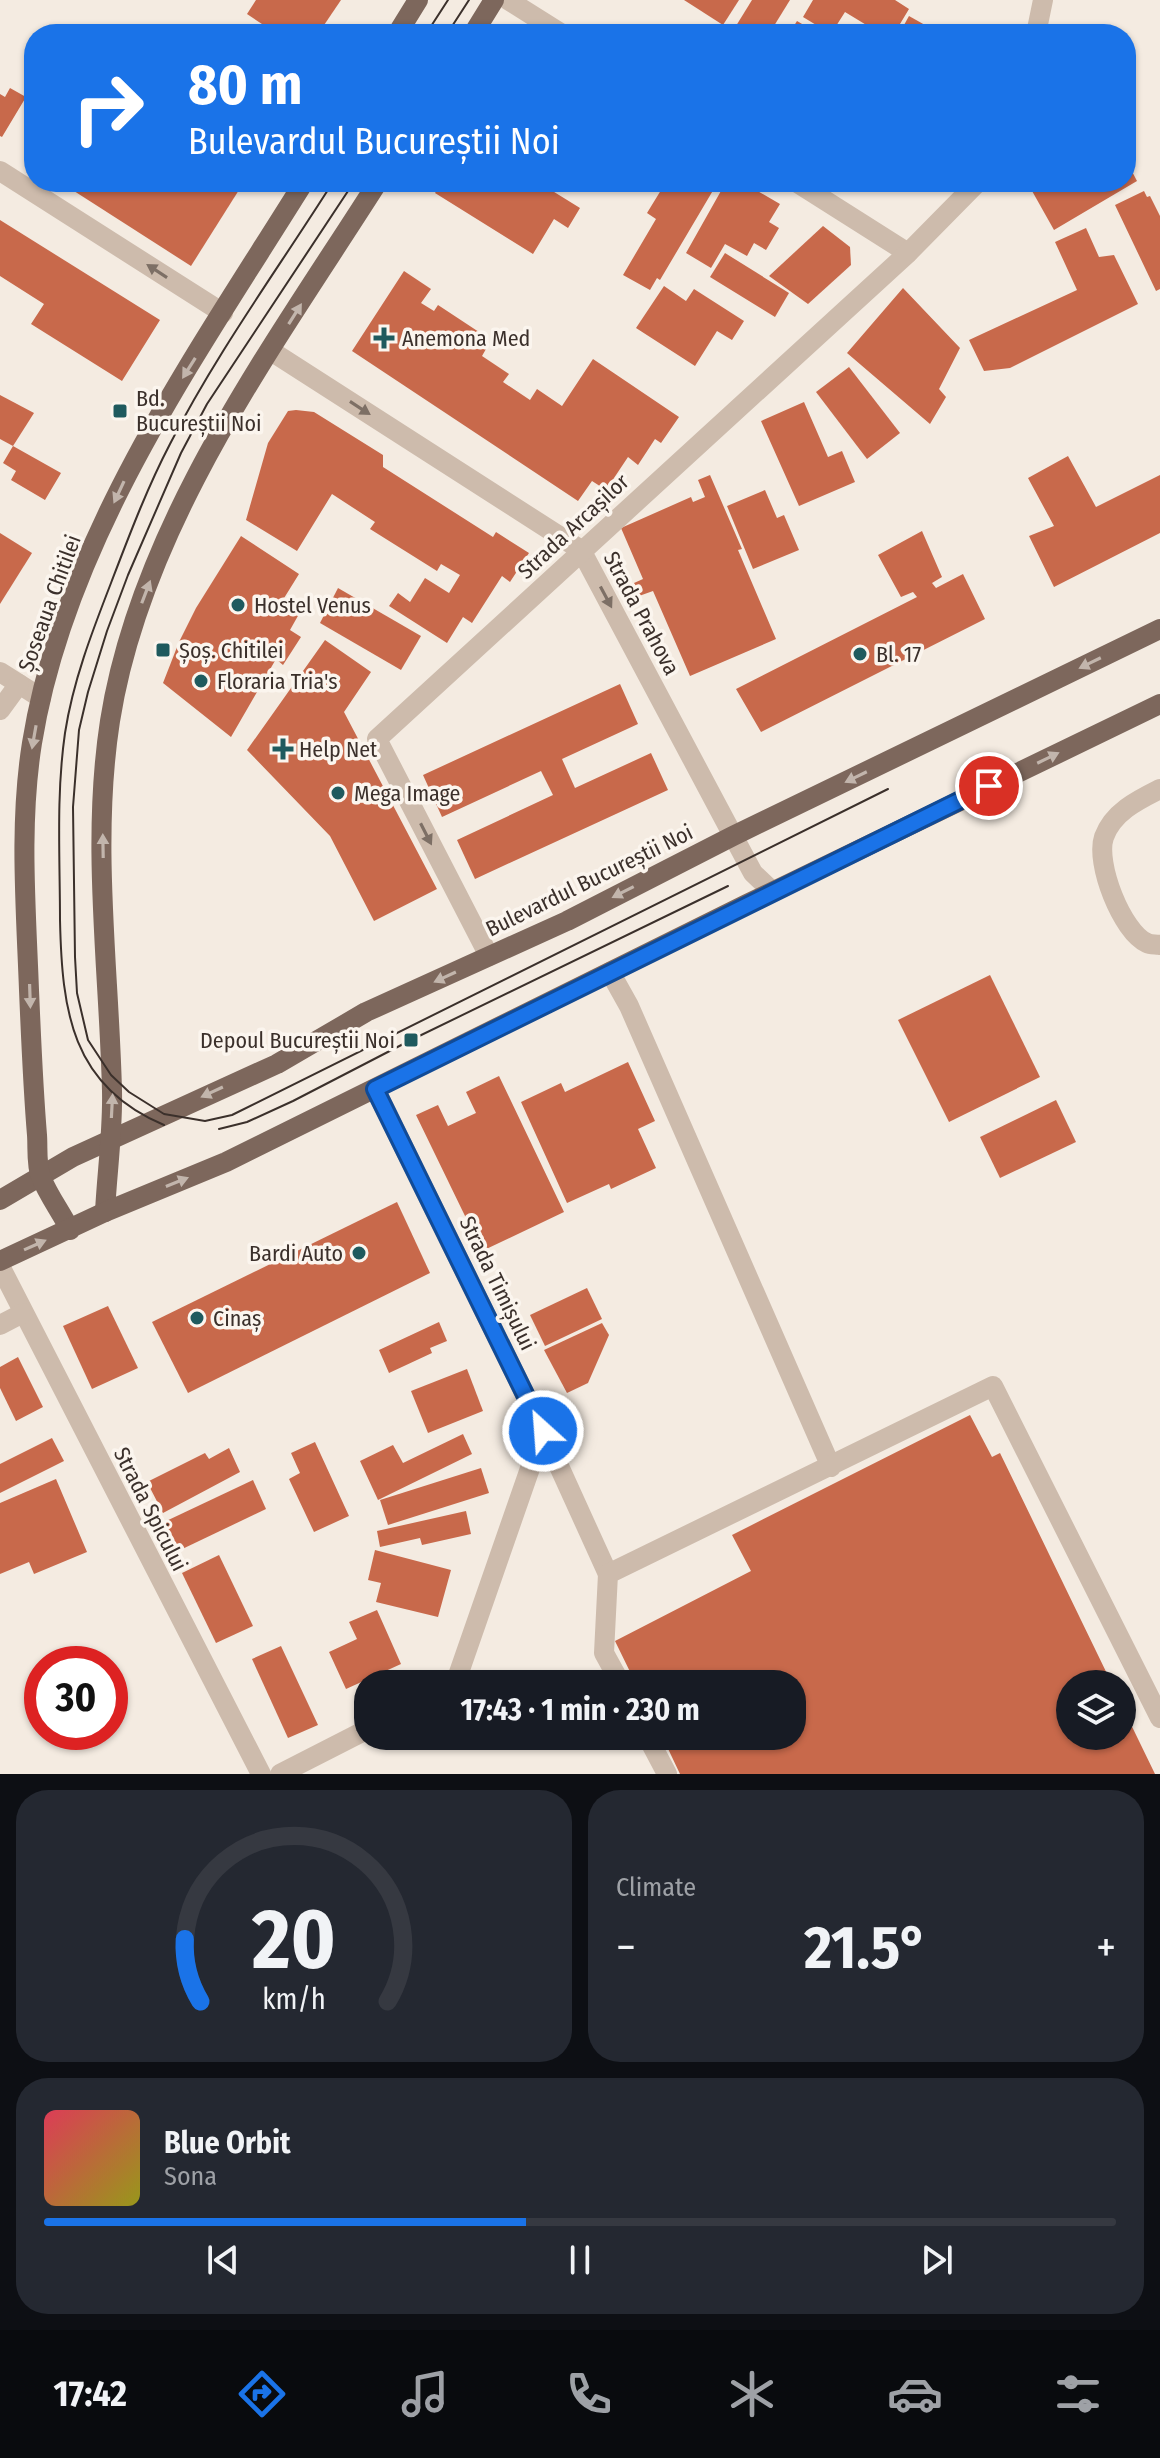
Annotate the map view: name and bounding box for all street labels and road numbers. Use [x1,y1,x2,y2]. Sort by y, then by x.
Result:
street label: Strada Arcașilor [512,468,635,585]
street label: Șoseaua Chitilei [12,531,87,675]
street label: Strada Prahova [598,547,685,680]
street label: Bulevardul Bucureștii Noi [481,819,697,942]
street label: Strada Timișului [454,1212,542,1355]
street label: Strada Spicului [108,1443,193,1576]

